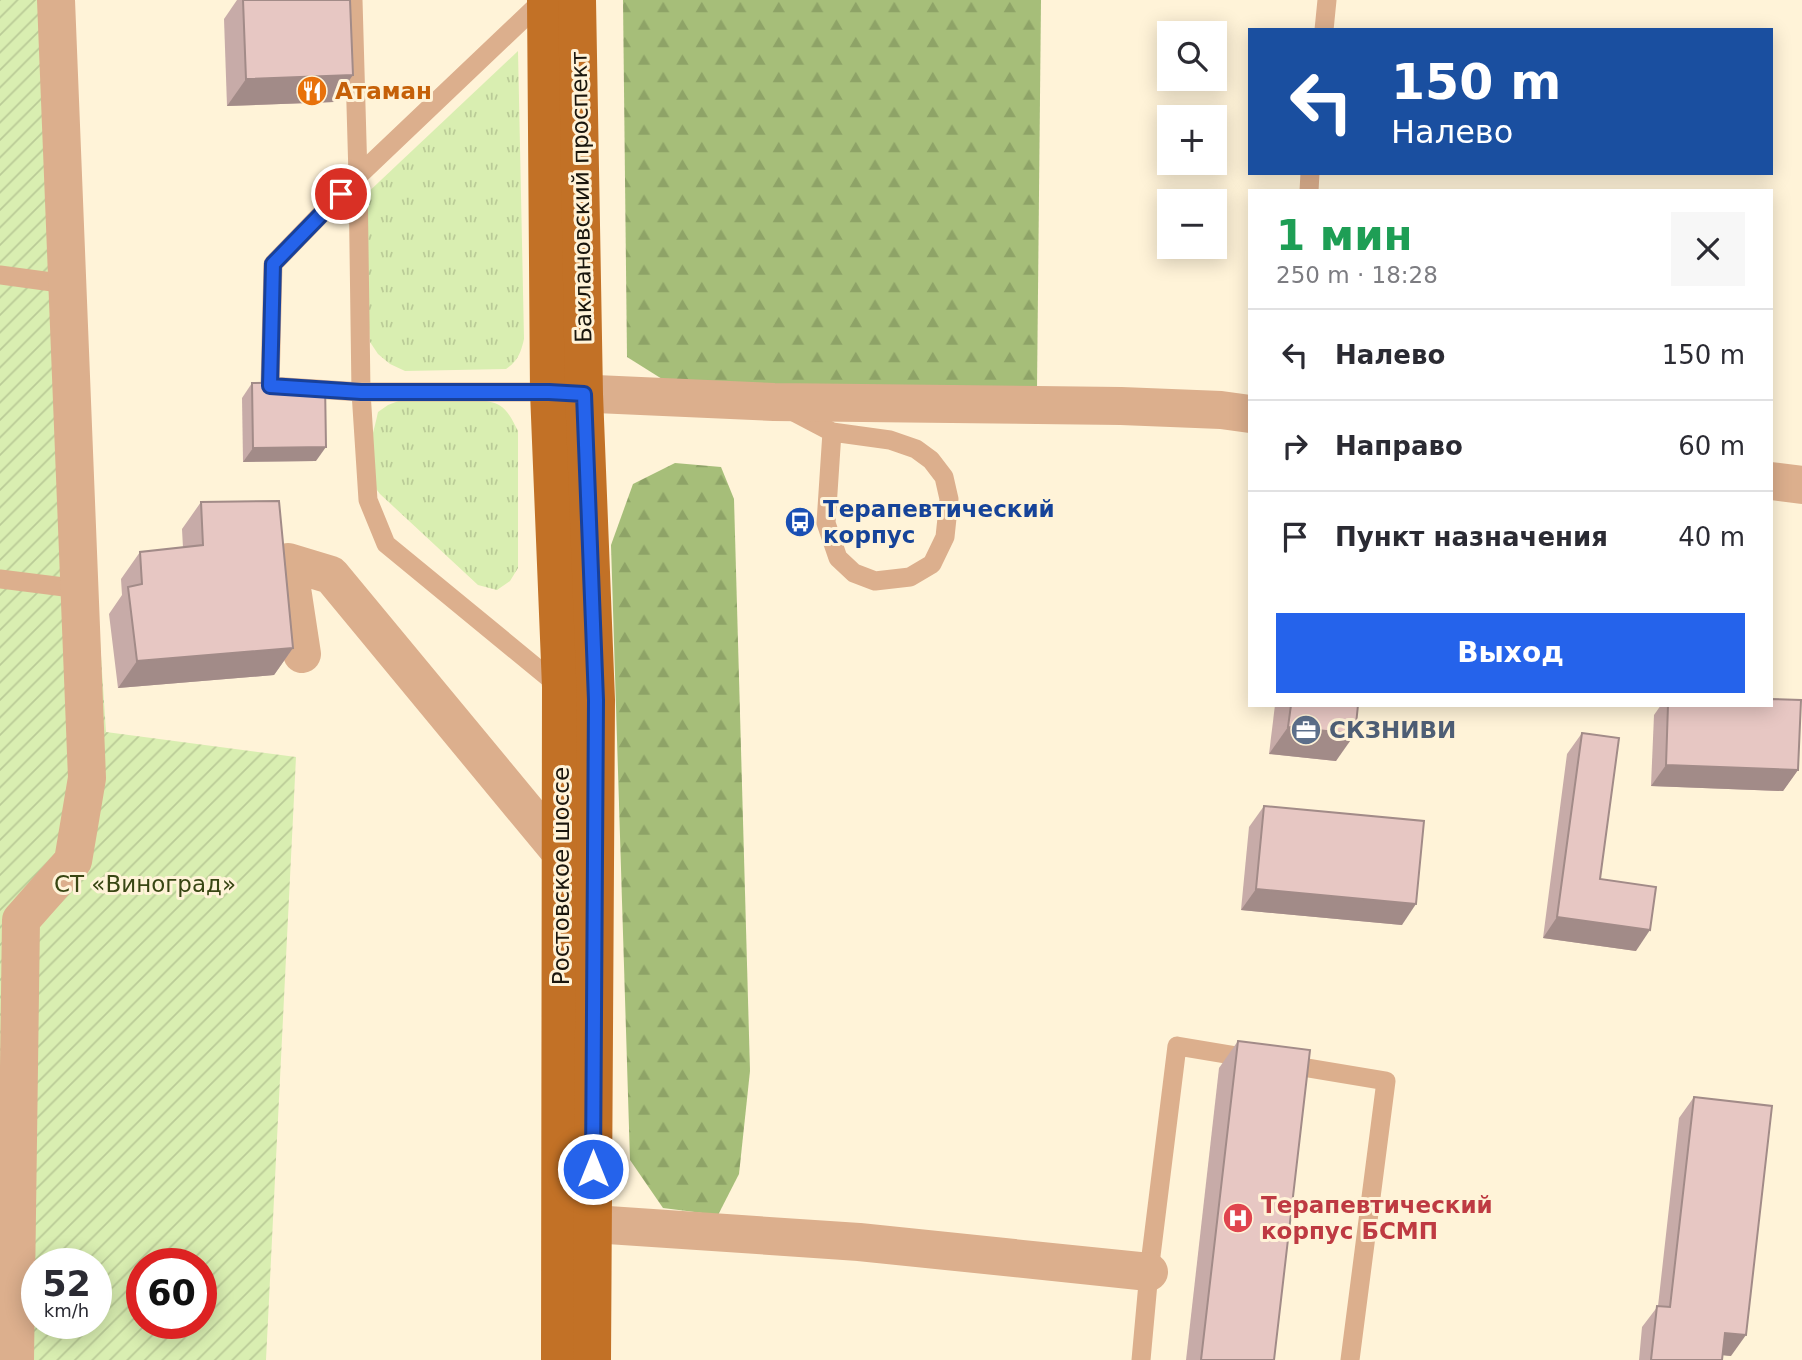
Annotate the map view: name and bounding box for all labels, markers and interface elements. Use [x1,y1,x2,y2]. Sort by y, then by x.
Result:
map controls [1157,21,1227,259]
button: search [1157,21,1227,91]
street label: Баклановский проспект [565,51,597,343]
text: 150 m [1391,54,1561,111]
icon: left [1276,56,1367,147]
restaurant icon: Атаман [295,74,329,108]
place label: Атаман [335,78,432,104]
button: + [1157,105,1227,175]
text: Налево [1391,113,1513,151]
pin [311,164,371,224]
icon: arrive [322,175,360,213]
button: − [1157,189,1227,259]
text: 1 мин [1276,211,1413,260]
button: close [1671,212,1745,286]
text: 250 m · 18:28 [1276,262,1438,288]
icon: left [1276,336,1314,374]
text: Налево [1335,340,1445,370]
text: 150 m [1662,340,1745,370]
icon: right [1276,427,1314,465]
text: Направо [1335,431,1463,461]
text: 60 m [1678,431,1745,461]
place label: Терапевтический корпус [823,496,1055,548]
bus stop icon: Терапевтический корпус [783,505,817,539]
icon: arrive [1276,518,1314,556]
text: Пункт назначения [1335,522,1608,552]
text: 40 m [1678,522,1745,552]
button: Выход [1276,613,1745,693]
office icon: СКЗНИВИ [1289,713,1323,747]
place label: СКЗНИВИ [1329,717,1456,743]
street label: Ростовское шоссе [548,767,574,985]
park label: СТ «Виноград» [54,871,236,897]
position arrow [556,1132,630,1206]
place label: Терапевтический корпус БСМП [1261,1192,1493,1244]
hospital icon: Терапевтический корпус БСМП [1221,1201,1255,1235]
speed limit sign: 60 [126,1248,217,1339]
text: 52 [42,1264,91,1304]
text: km/h [44,1300,89,1321]

